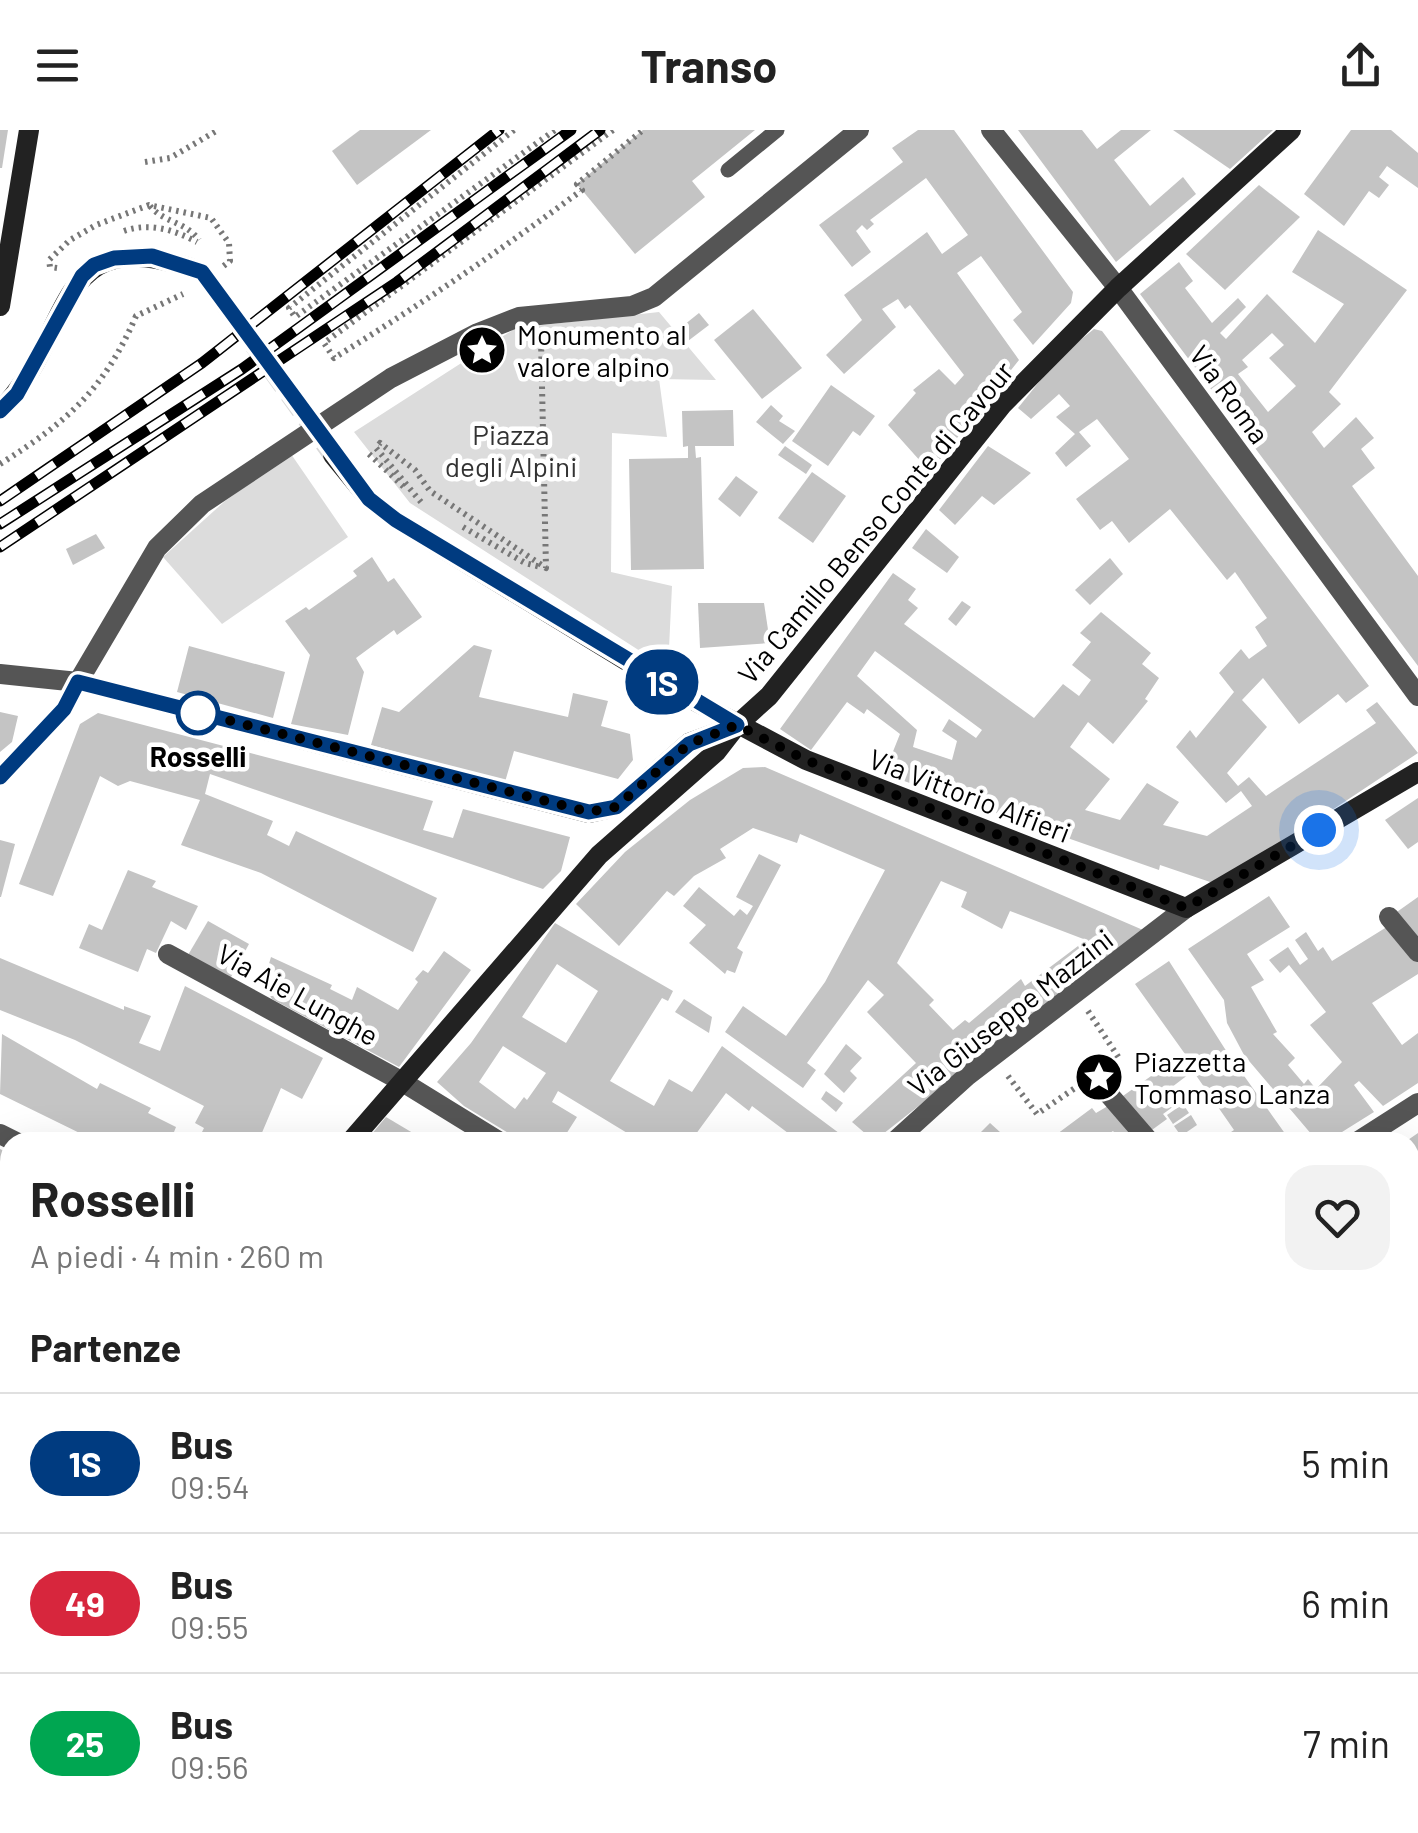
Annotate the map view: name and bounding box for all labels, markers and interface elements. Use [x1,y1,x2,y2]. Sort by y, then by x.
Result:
icon: menu [30,38,85,93]
text: Transo [641,38,777,92]
icon: share [1333,38,1388,93]
place label: Monumento al valore alpino [517,317,687,383]
place icon: Monumento al valore alpino [456,324,508,376]
street label: Via Roma [1183,338,1277,450]
street label: Via Camillo Benso Conte di Cavour [730,354,1020,690]
park label: Piazza degli Alpini [445,417,577,483]
line badge: 1S [617,650,707,714]
text: 1S [645,661,679,703]
marker: Rosselli [177,692,219,734]
place label: Rosselli [150,739,246,773]
street label: Via Vittorio Alfieri [864,741,1076,849]
your location [1294,805,1344,855]
street label: Via Giuseppe Mazzini [901,921,1119,1103]
street label: Via Aie Lunghe [211,936,385,1052]
place label: Piazzetta Tommaso Lanza [1134,1044,1330,1110]
place icon: Piazzetta Tommaso Lanza [1073,1051,1125,1103]
button: heart [1285,1165,1390,1270]
text: Rosselli [30,1169,196,1227]
text: A piedi · 4 min · 260 m [30,1236,324,1274]
text: Partenze [30,1324,181,1370]
text: Bus [170,1421,233,1467]
text: 5 min [1301,1440,1390,1486]
text: 1S [68,1442,102,1484]
text: 09:54 [170,1467,250,1505]
text: Bus [170,1561,233,1607]
text: 6 min [1301,1580,1390,1626]
text: 49 [65,1582,105,1624]
text: 09:55 [170,1607,249,1645]
text: Bus [170,1701,233,1747]
text: 7 min [1303,1720,1390,1766]
text: 25 [66,1722,104,1764]
text: 09:56 [170,1747,249,1785]

